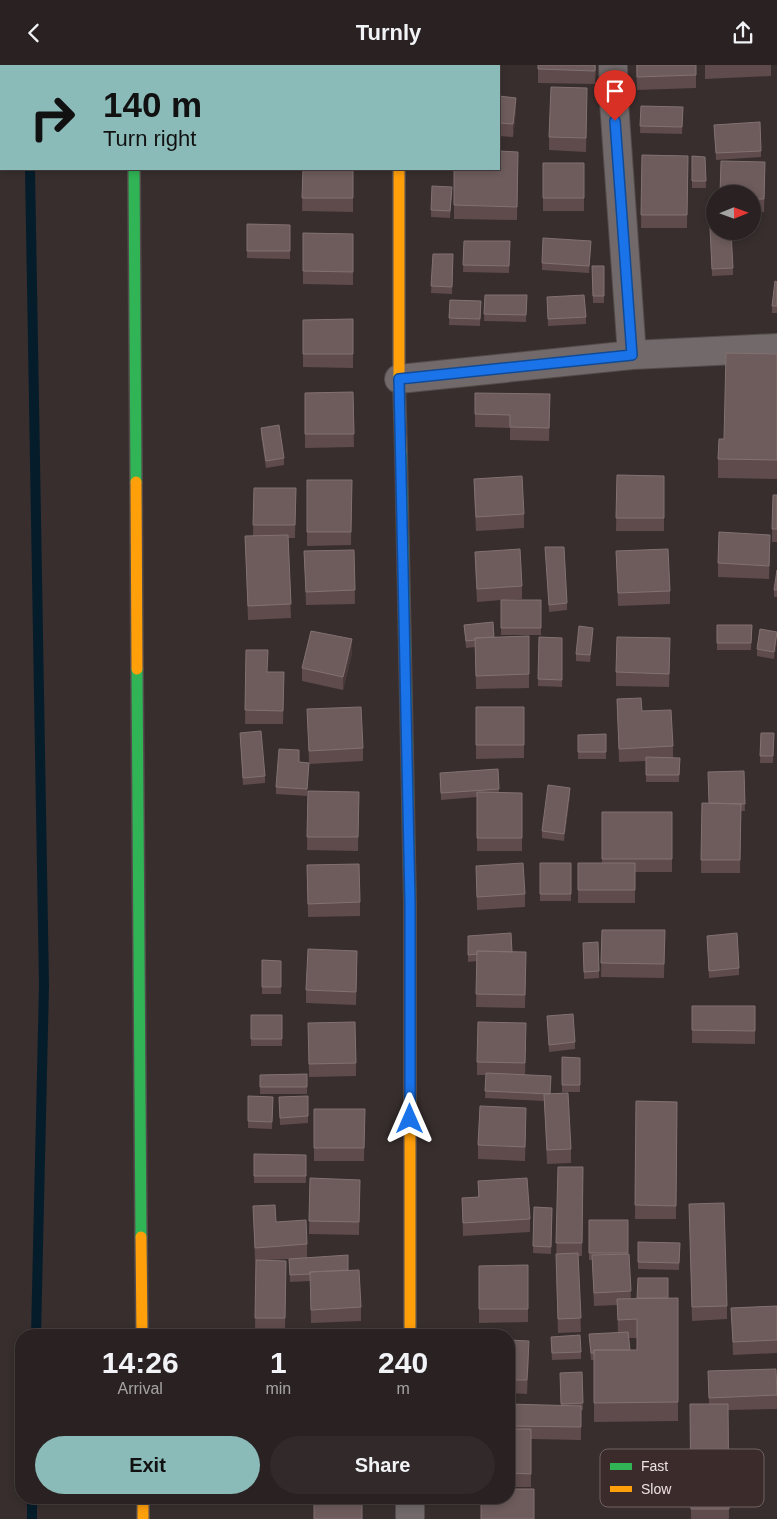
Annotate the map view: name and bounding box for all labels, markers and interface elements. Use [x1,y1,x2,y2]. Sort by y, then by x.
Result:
icon: back [20,19,48,47]
icon: share [729,19,757,47]
text: Turnly [356,20,421,45]
pin [594,70,636,121]
icon: arrive [601,77,629,105]
icon: right [20,85,85,150]
text: 140 m [103,85,202,124]
text: Turn right [103,126,196,151]
north arrow [706,185,761,240]
map controls [706,185,761,240]
position arrow [383,1092,435,1144]
text: 14:26 [102,1346,179,1379]
text: 1 [270,1346,287,1379]
text: 240 [378,1346,428,1379]
text: Arrival [118,1380,163,1397]
text: min [265,1380,291,1397]
text: m [396,1380,410,1397]
button: Exit [35,1436,260,1494]
button: Share [270,1436,495,1494]
legend [600,1449,764,1507]
text: Fast [641,1458,668,1474]
text: Slow [641,1481,672,1497]

